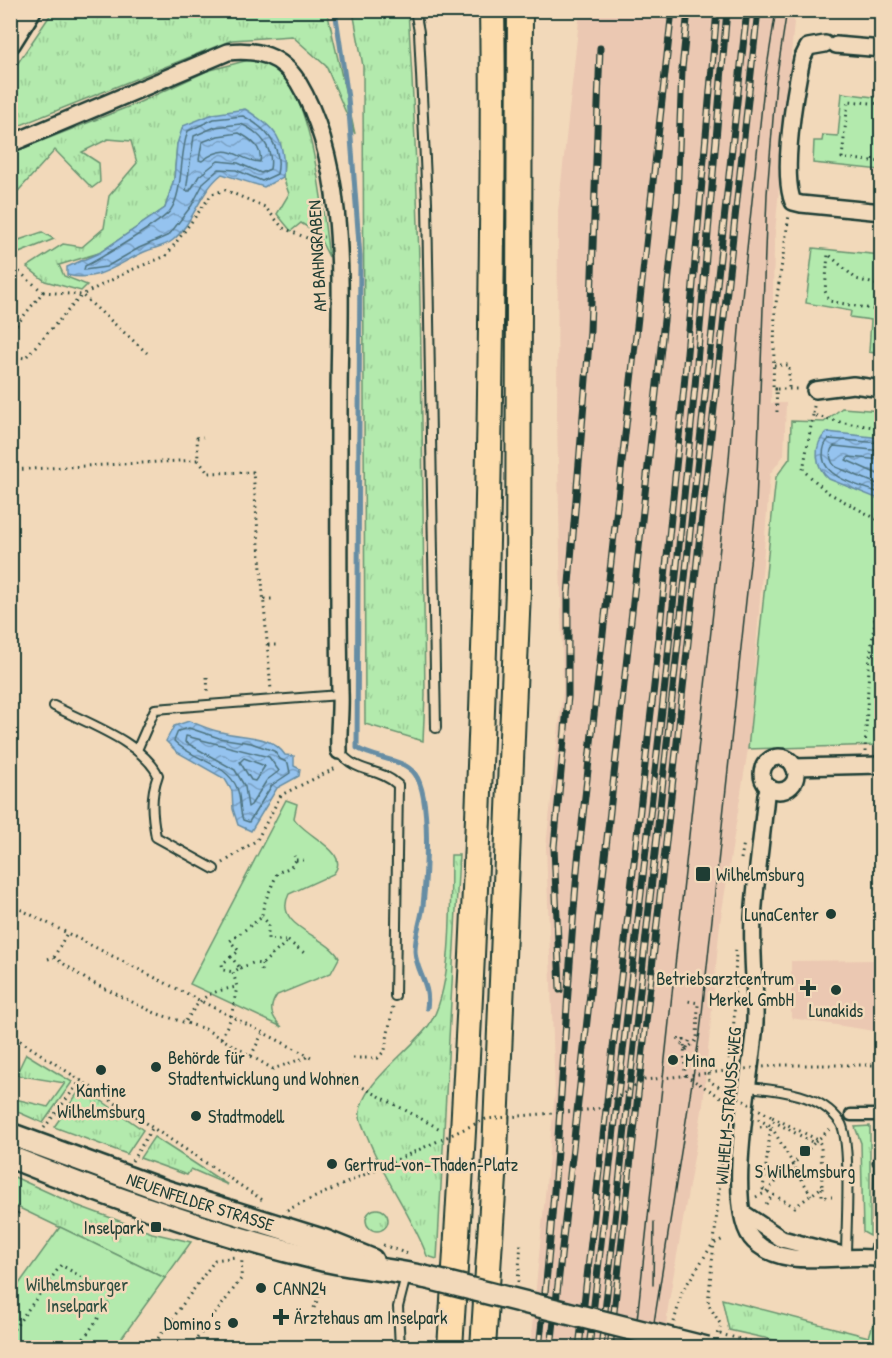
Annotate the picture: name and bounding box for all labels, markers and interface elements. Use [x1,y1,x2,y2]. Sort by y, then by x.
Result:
street label: AM BAHNGRABEN [302,200,332,312]
place label: Wilhelmsburg [716,862,804,887]
marker: Wilhelmsburg [694,865,712,883]
place label: LunaCenter [744,902,819,927]
marker: LunaCenter [824,907,838,921]
place label: Betriebsarztcentrum Merkel GmbH [656,966,794,1012]
marker: Betriebsarztcentrum Merkel GmbH [799,979,817,997]
marker: Lunakids [829,983,843,997]
place label: Lunakids [809,998,863,1023]
street label: WILHELM-STRAUSS-WEG [709,1026,747,1186]
place label: Behörde für Stadtentwicklung und Wohnen [168,1045,359,1091]
place label: Mina [685,1048,715,1073]
marker: Mina [666,1053,680,1067]
marker: Behörde für Stadtentwicklung und Wohnen [149,1060,163,1074]
marker: Kantine Wilhelmsburg [94,1063,108,1077]
place label: Kantine Wilhelmsburg [57,1078,145,1124]
place label: Stadtmodell [208,1104,284,1129]
marker: Stadtmodell [189,1109,203,1123]
marker: S Wilhelmsburg [798,1144,812,1158]
place label: Gertrud-von-Thaden-Platz [344,1152,519,1177]
marker: Gertrud-von-Thaden-Platz [325,1157,339,1171]
place label: S Wilhelmsburg [755,1159,855,1184]
street label: NEUENFELDER STRASSE [123,1166,277,1237]
place label: Inselpark [84,1215,145,1240]
marker: Inselpark [149,1220,163,1234]
park label: Wilhelmsburger Inselpark [26,1272,128,1318]
place label: CANN24 [273,1276,326,1301]
marker: CANN24 [254,1281,268,1295]
place label: Ärztehaus am Inselpark [294,1305,448,1330]
marker: Ärztehaus am Inselpark [272,1308,290,1326]
place label: Domino's [164,1311,221,1336]
marker: Domino's [226,1316,240,1330]

